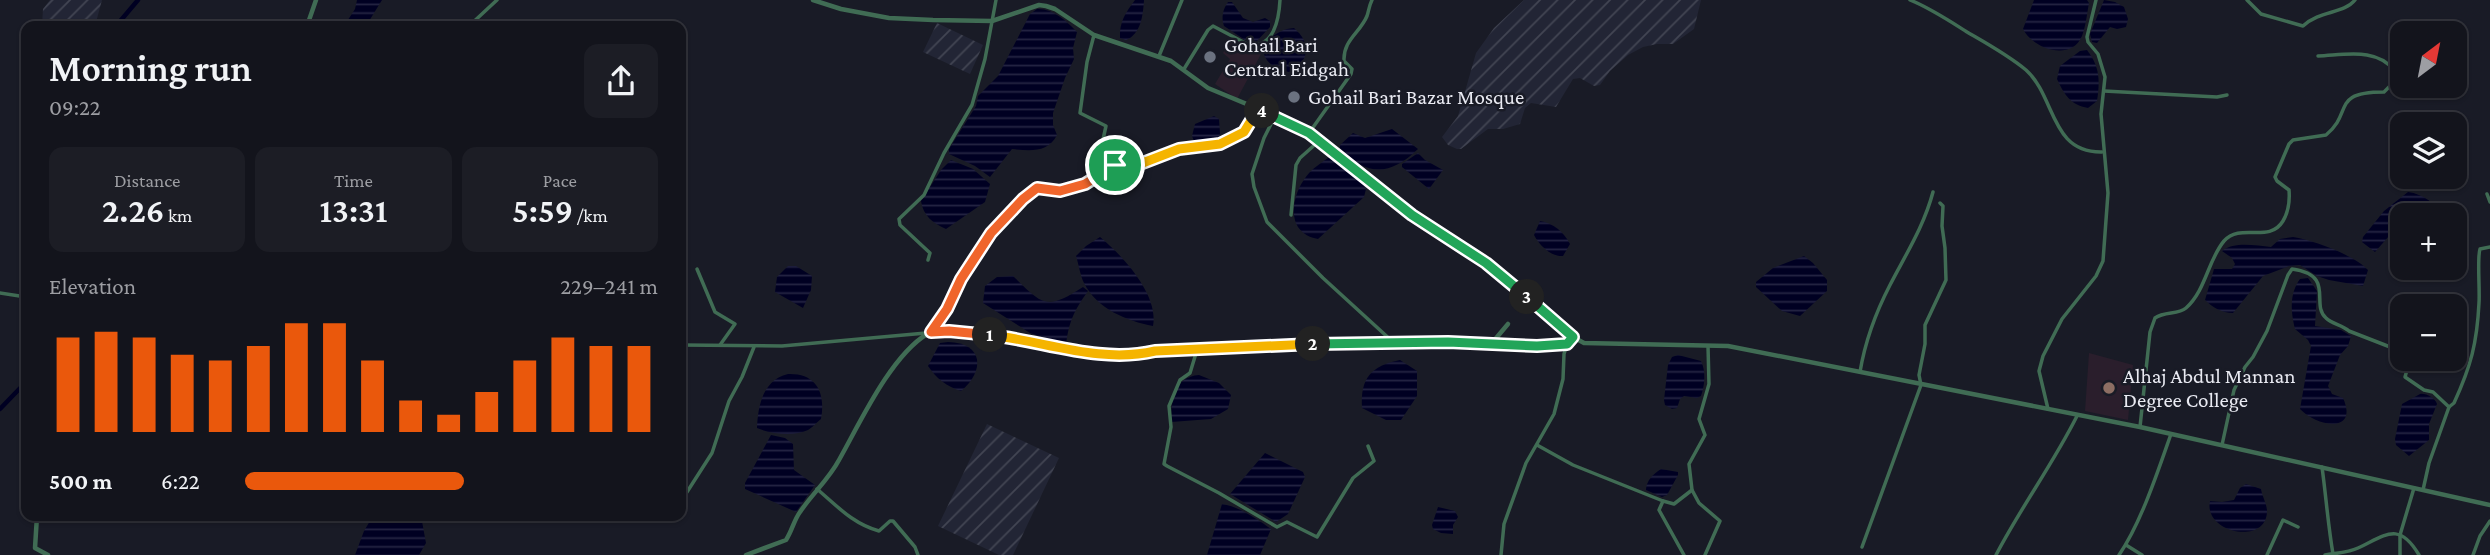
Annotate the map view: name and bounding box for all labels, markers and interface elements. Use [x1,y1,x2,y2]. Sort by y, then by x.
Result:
north arrow [2390,21,2468,98]
map controls [2390,21,2467,371]
place label: Gohail Bari Central Eidgah [1224,33,1349,81]
button: share [584,44,658,118]
text: Morning run [49,47,252,89]
marker: Gohail Bari Central Eidgah [1202,49,1218,65]
place label: Gohail Bari Bazar Mosque [1308,85,1524,109]
marker: Gohail Bari Bazar Mosque [1286,89,1302,105]
text: 09:22 [49,94,101,120]
pin: 4 [1244,94,1280,128]
text: 4 [1256,100,1267,121]
button: layers [2390,112,2467,189]
pin [1085,135,1145,195]
icon: arrive [1096,146,1134,184]
text: Distance [114,170,180,191]
text: Time [334,170,373,191]
text: Pace [543,170,577,191]
text: 2.26 [102,191,164,230]
text: 13:31 [320,191,387,230]
text: 5:59 [512,191,573,230]
button: + [2390,203,2467,280]
text: km [164,205,192,226]
text: /km [573,205,608,226]
text: Elevation [49,273,136,299]
text: 229–241 m [560,273,658,299]
pin: 3 [1510,280,1544,314]
text: 3 [1522,286,1531,307]
button: − [2390,294,2467,371]
pin: 1 [972,318,1007,352]
text: 1 [986,324,993,345]
pin: 2 [1296,326,1330,362]
text: 2 [1308,333,1317,354]
place label: Alhaj Abdul Mannan Degree College [2123,364,2295,412]
marker: Alhaj Abdul Mannan Degree College [2101,380,2117,396]
text: 500 m [49,468,112,494]
text: 6:22 [161,468,200,494]

